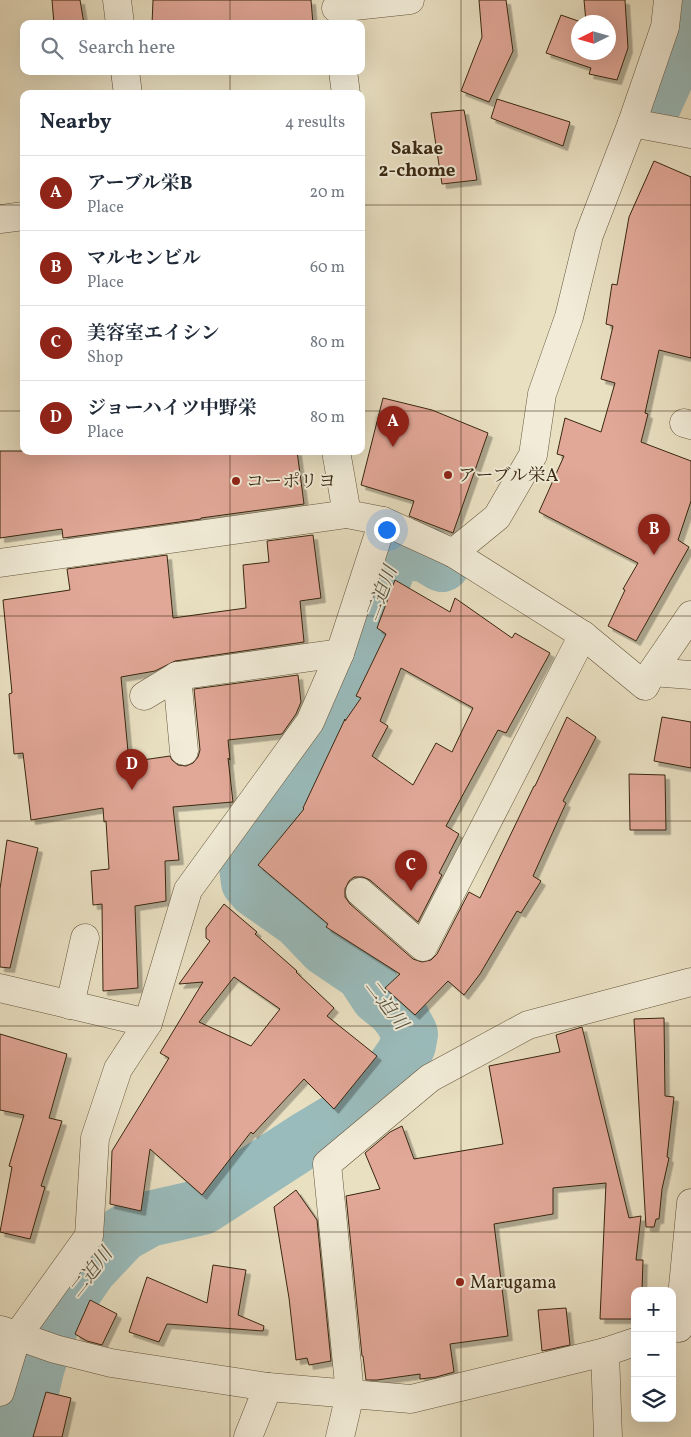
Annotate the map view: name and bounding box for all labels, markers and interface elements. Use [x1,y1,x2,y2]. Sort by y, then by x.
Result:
north arrow [571,15,616,60]
search box [20,20,365,75]
icon: search [38,34,66,62]
text: Search here [78,35,175,61]
text: Nearby [40,108,111,137]
text: 4 results [285,112,345,134]
district label: Sakae 2-chome [378,136,456,184]
text: アーブル栄B [87,171,192,197]
text: A [50,182,62,204]
text: 20 m [310,182,345,204]
text: Place [87,197,124,219]
text: マルセンビル [87,246,201,272]
text: B [51,257,61,279]
text: 60 m [310,257,345,279]
text: Place [87,272,124,294]
text: 美容室エイシン [87,321,220,347]
text: C [51,332,61,354]
text: 80 m [310,332,345,354]
text: Shop [87,347,123,369]
text: ジョーハイツ中野栄 [87,396,257,422]
pin: A [377,406,409,447]
text: D [50,407,62,429]
text: 80 m [310,407,345,429]
text: Place [87,422,124,444]
place label: アーブル栄A [458,464,559,489]
marker: アーブル栄A [442,469,454,481]
place label: コーポリヨ [246,470,336,495]
marker: コーポリヨ [230,475,242,487]
pin: B [638,514,670,555]
your location [374,517,400,543]
water label: 二迫川 [360,561,405,625]
pin: D [116,749,148,790]
pin: C [395,850,427,891]
water label: 二迫川 [358,975,414,1037]
water label: 二迫川 [64,1241,121,1304]
place label: Marugama [470,1271,557,1296]
marker: Marugama [454,1276,466,1288]
map controls [631,1287,676,1422]
button: + [631,1287,676,1332]
button: − [631,1332,676,1377]
button: layers [631,1377,676,1422]

